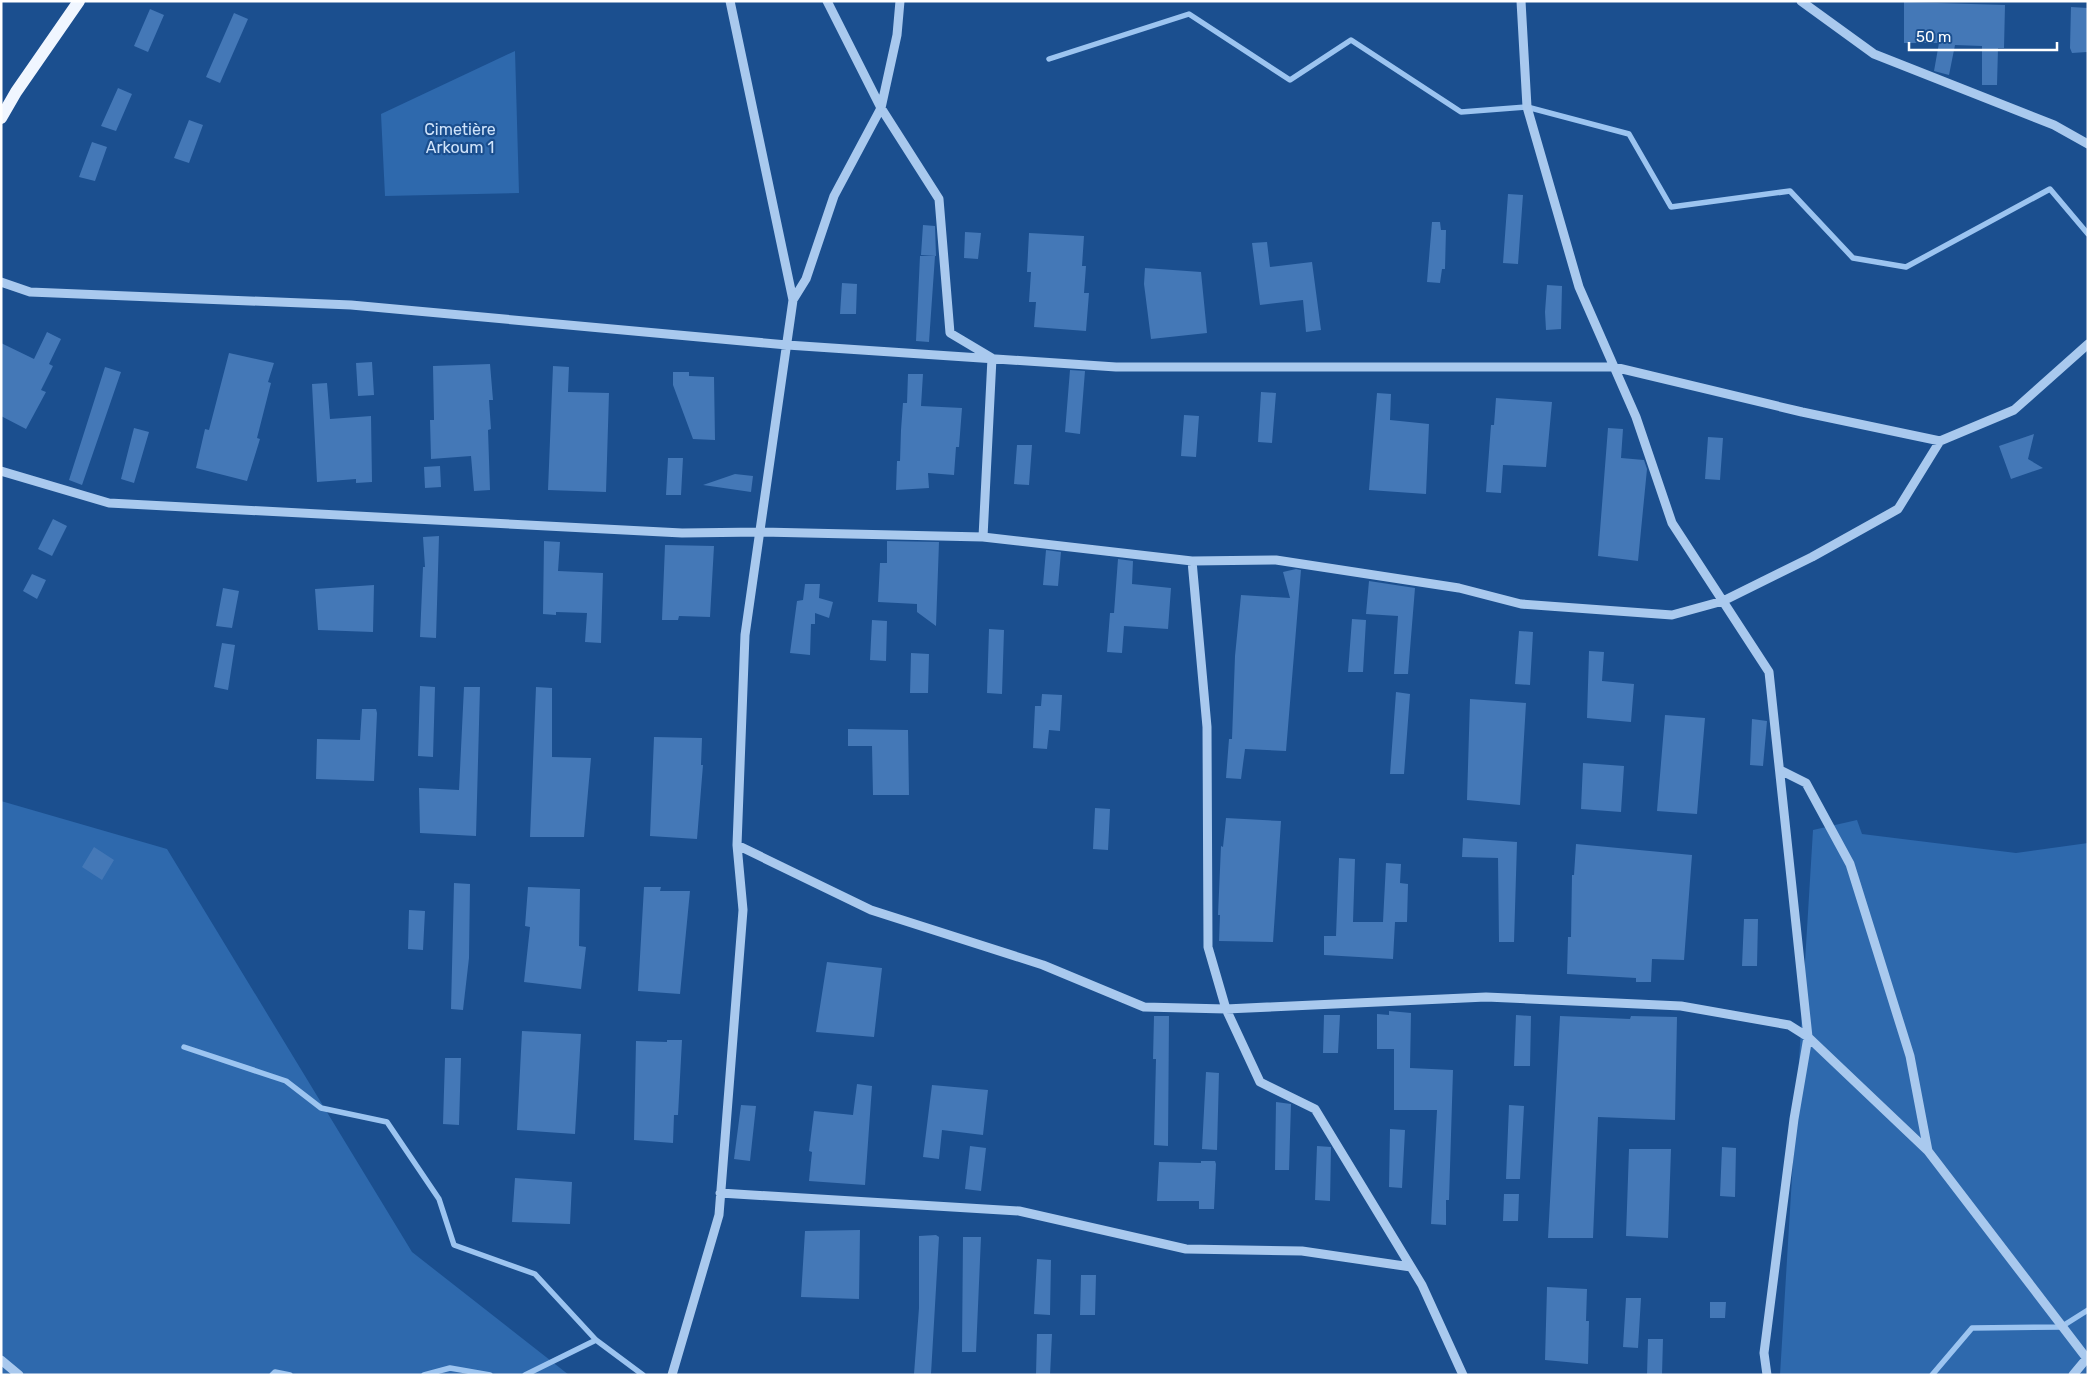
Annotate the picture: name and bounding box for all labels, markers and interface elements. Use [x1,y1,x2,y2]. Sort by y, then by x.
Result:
scale bar [1909,20,2056,52]
text: 50 m [1916,28,1951,46]
park label: Cimetière Arkoum 1 [424,120,496,157]

